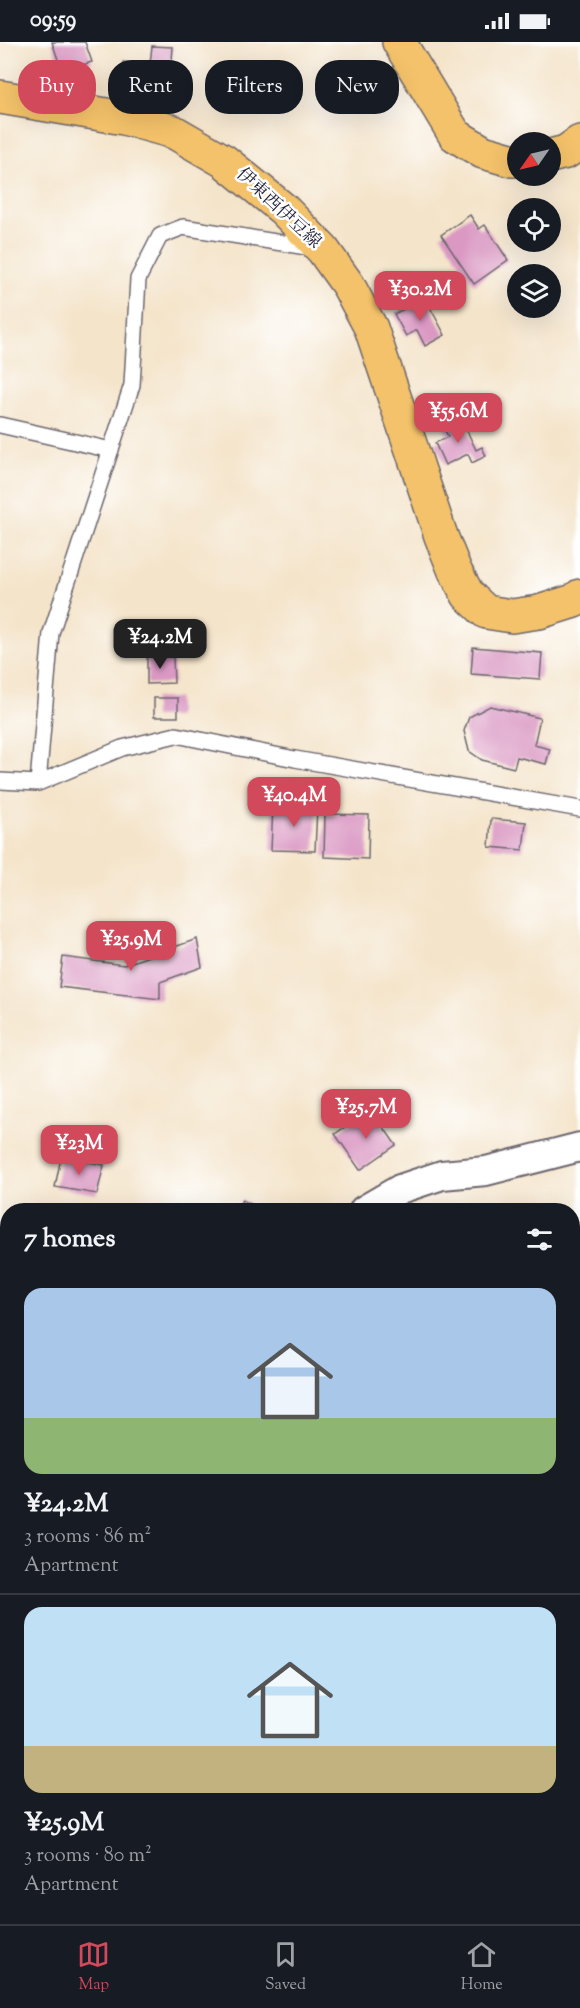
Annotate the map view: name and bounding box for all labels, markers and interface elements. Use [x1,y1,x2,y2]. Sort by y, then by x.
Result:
text: 09:59 [30,5,76,37]
chip: Buy [18,60,96,114]
chip: Rent [108,60,193,114]
chip: Filters [205,60,303,114]
chip: New [315,60,399,114]
north arrow [507,132,561,186]
map controls [507,132,561,318]
street label: 伊東西伊豆線 [230,163,326,255]
button: locate [507,198,561,252]
button: layers [507,264,561,318]
pin: ¥30.2M [371,271,469,322]
text: ¥30.2M [388,276,452,305]
pin: ¥55.6M [409,393,507,444]
text: ¥55.6M [428,398,488,427]
pin: ¥24.2M [111,619,209,670]
text: ¥24.2M [128,624,192,653]
pin: ¥40.4M [245,777,343,828]
text: ¥40.4M [261,782,327,811]
pin: ¥25.9M [82,921,180,972]
text: ¥25.9M [100,926,162,955]
pin: ¥25.7M [317,1089,415,1140]
text: ¥25.7M [335,1094,397,1123]
pin: ¥23M [43,1125,115,1176]
text: ¥23M [55,1130,103,1159]
text: 7 homes [24,1221,115,1258]
icon: filters [523,1223,556,1256]
icon: home [236,1327,344,1435]
text: ¥24.2M [24,1486,108,1523]
text: 3 rooms · 86 m² [24,1523,151,1552]
text: Apartment [24,1552,119,1581]
icon: home [236,1646,344,1754]
text: ¥25.9M [24,1805,104,1842]
text: 3 rooms · 80 m² [24,1842,152,1871]
text: Apartment [24,1871,119,1900]
tab: Map [77,1938,110,1997]
tab: Saved [265,1938,306,1997]
tab: Home [461,1938,503,1997]

